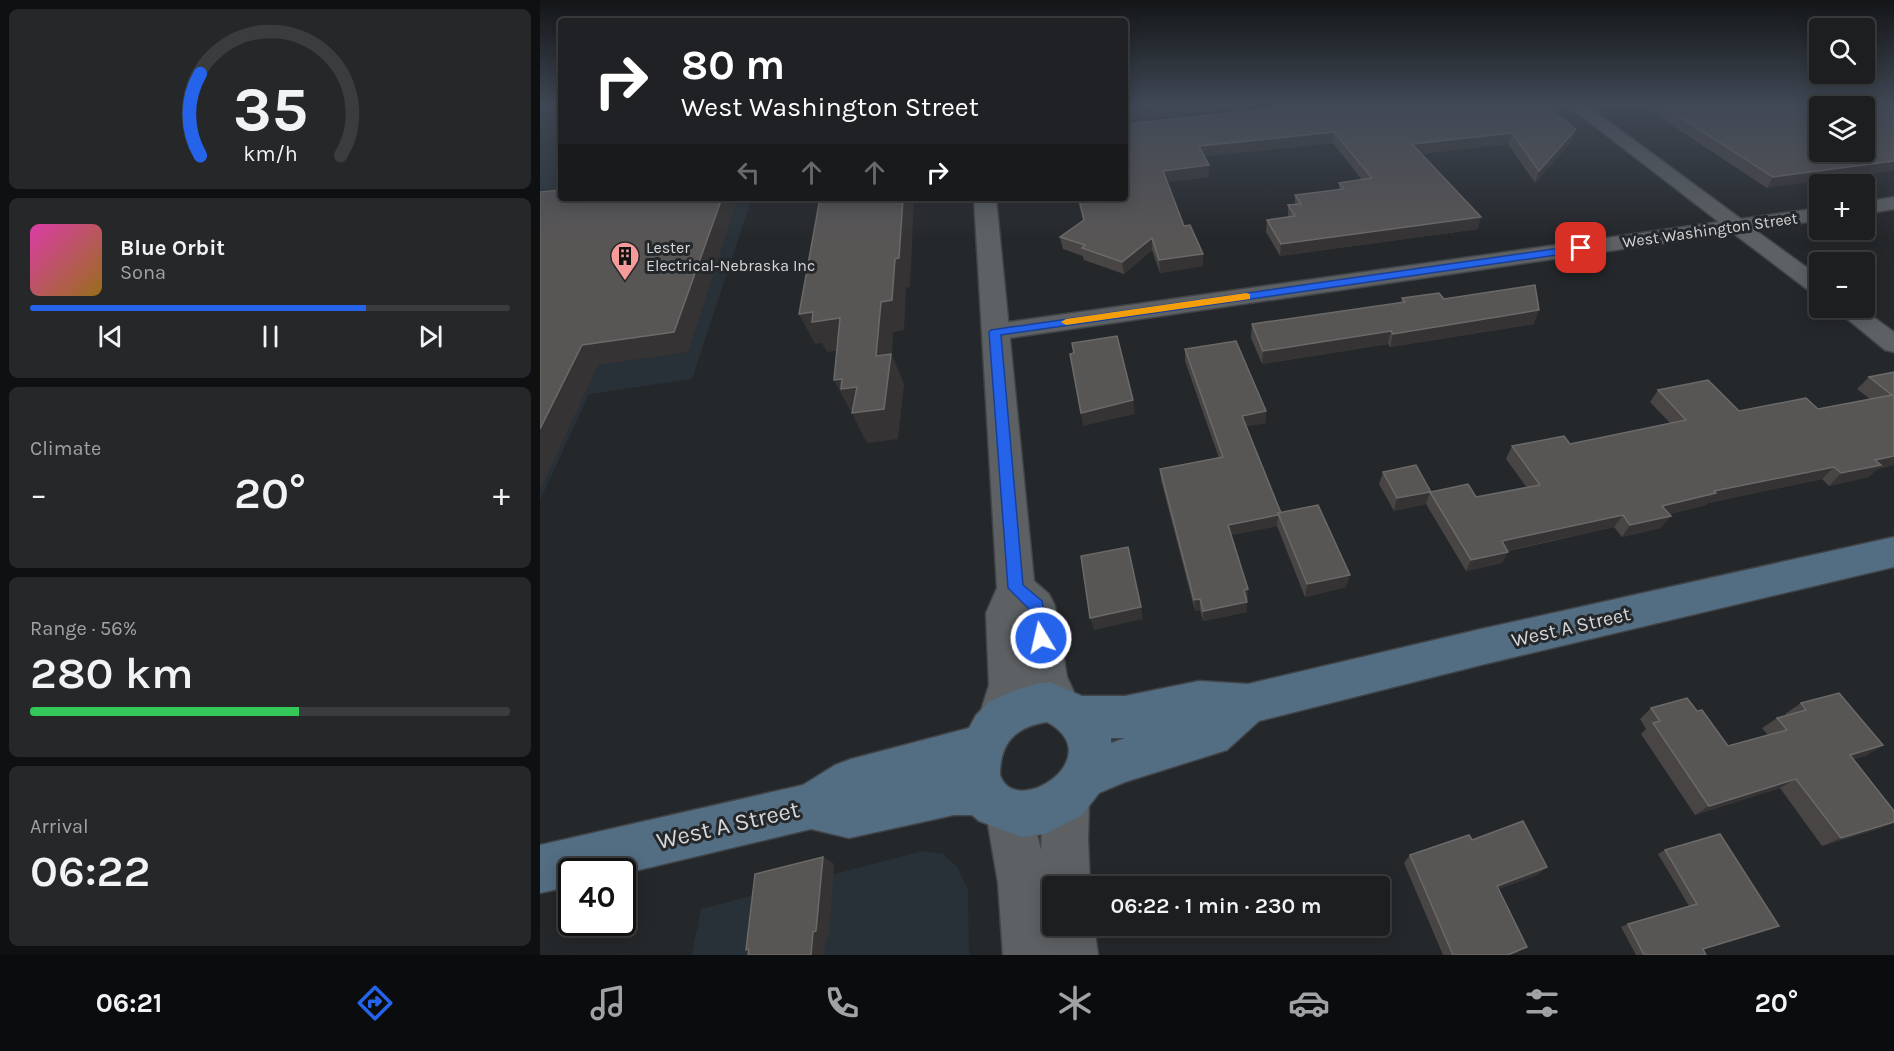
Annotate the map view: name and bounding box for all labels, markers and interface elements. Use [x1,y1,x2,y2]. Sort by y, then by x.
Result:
map controls [1809,18,1875,318]
button: search [1809,18,1875,84]
text: 80 m [681,40,785,90]
icon: right [582,42,660,120]
text: 35 [232,73,308,146]
text: West Washington Street [681,91,979,123]
button: layers [1809,96,1875,162]
text: km/h [243,141,297,166]
icon: left [732,156,765,189]
icon: ahead [795,156,828,189]
icon: ahead [858,156,891,189]
icon: right [921,156,954,189]
button: + [1809,174,1875,240]
street label: West Washington Street [1621,208,1799,252]
pin [1555,222,1606,273]
icon: arrive [1564,231,1597,264]
text: Blue Orbit [120,235,225,261]
place label: Lester Electrical-Nebraska Inc [646,238,815,275]
building icon: Lester Electrical-Nebraska Inc [609,240,641,282]
button: − [1809,252,1875,318]
text: Sona [120,261,166,284]
icon: previous [94,320,127,353]
icon: pause [254,320,287,353]
icon: next [414,320,447,353]
text: Climate [30,437,101,460]
text: 20° [234,467,306,519]
text: − [30,475,47,513]
text: + [493,475,510,513]
street label: West A Street [1509,602,1633,652]
position arrow [1009,606,1073,670]
text: Range · 56% [30,617,137,640]
text: 280 km [30,647,194,699]
street label: West A Street [654,795,802,855]
text: Arrival [30,815,89,838]
text: 06:22 [30,845,150,897]
speed limit sign: 40 [558,858,636,936]
text: 06:22 · 1 min · 230 m [1111,893,1321,919]
icon: directions [354,982,396,1024]
icon: music [587,982,629,1024]
icon: phone [821,982,863,1024]
icon: climate [1054,982,1096,1024]
icon: car [1288,982,1330,1024]
icon: filters [1521,982,1563,1024]
text: 06:21 [96,987,162,1019]
text: 20° [1754,987,1798,1019]

